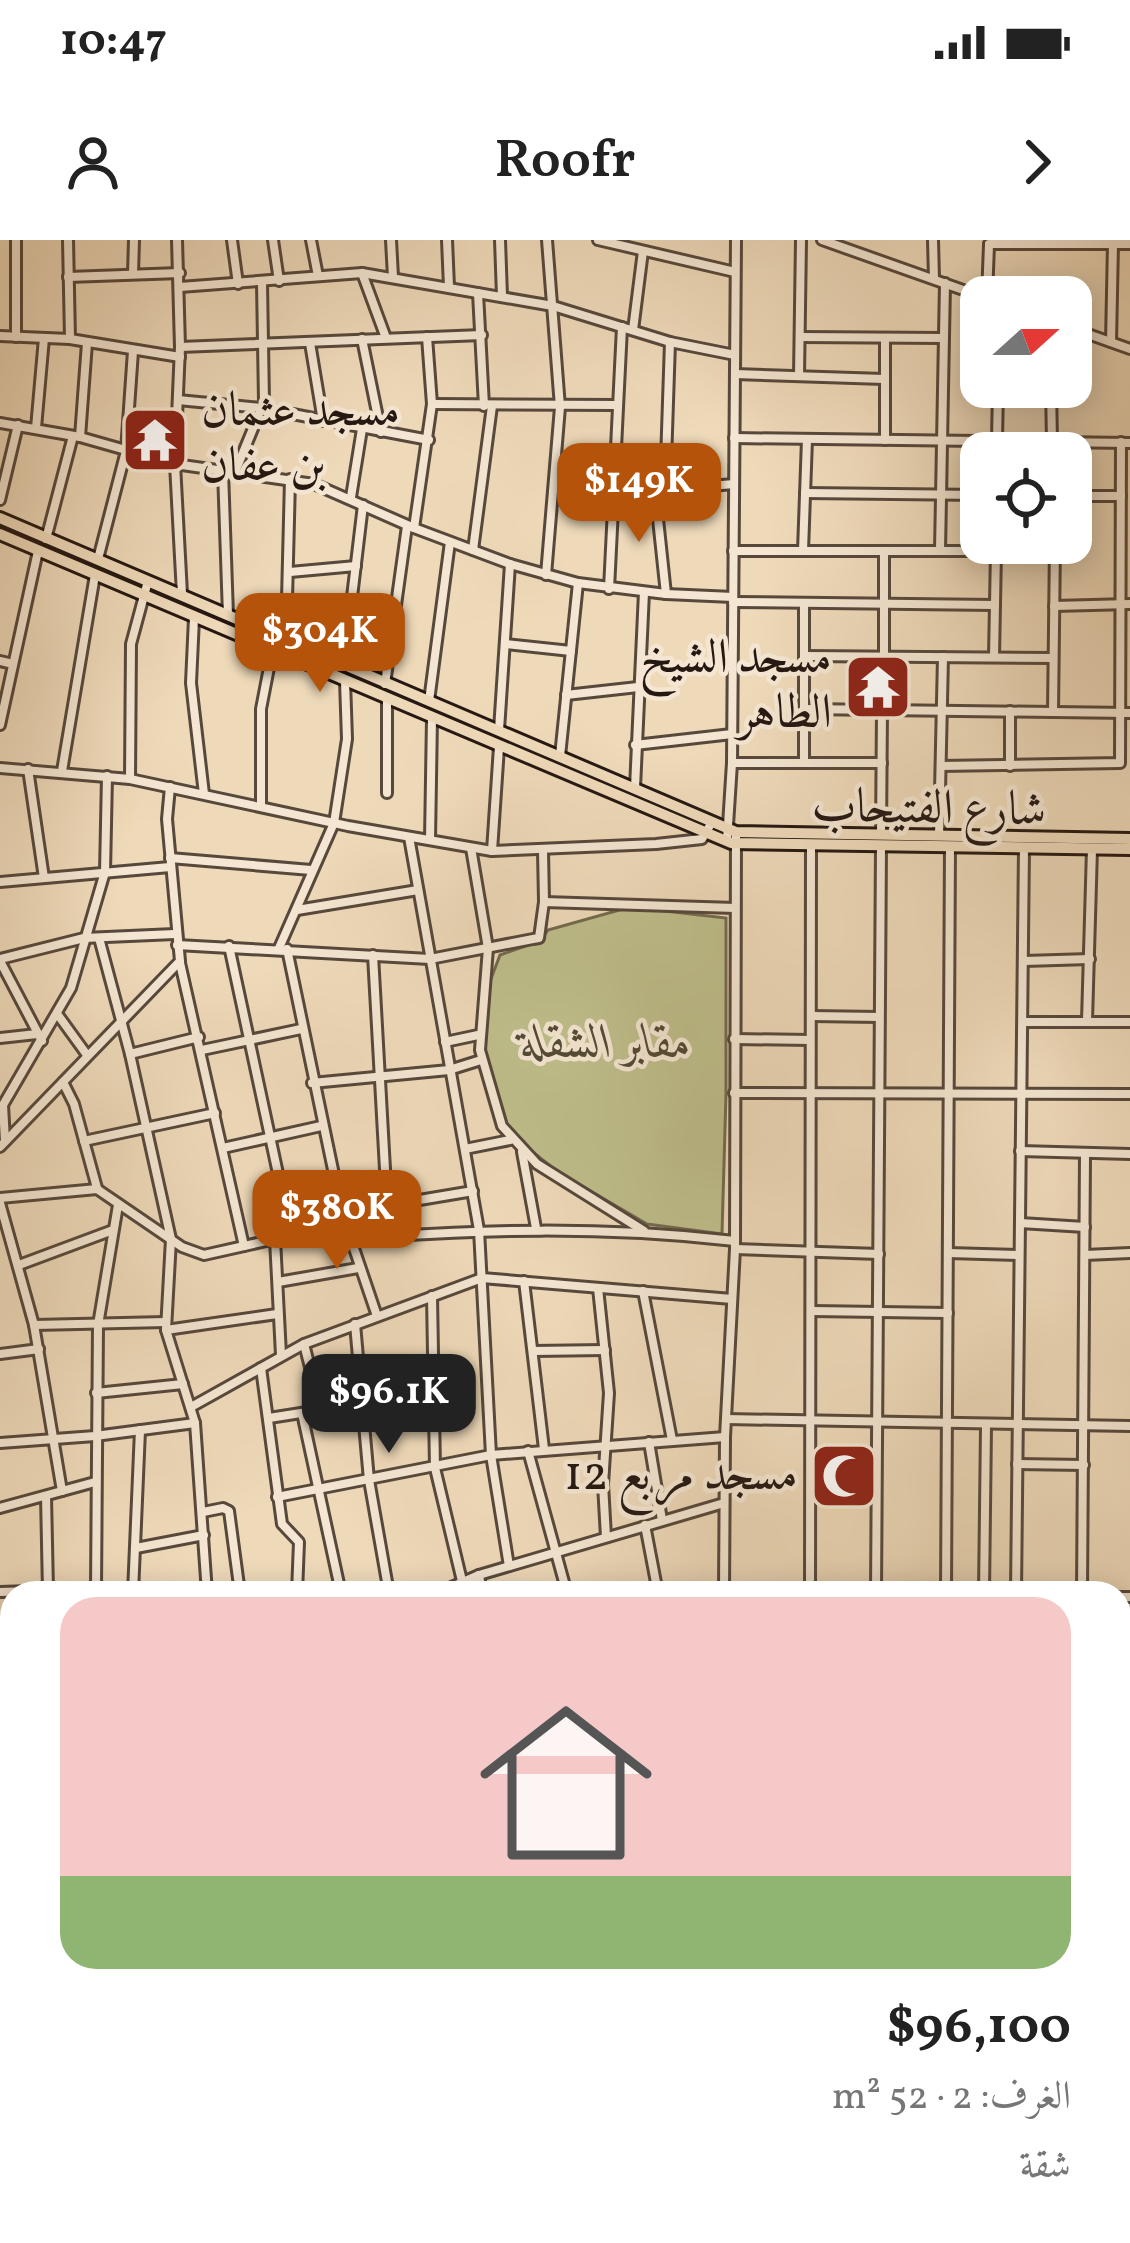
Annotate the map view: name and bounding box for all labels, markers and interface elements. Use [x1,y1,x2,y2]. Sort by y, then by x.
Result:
text: 10:47 [60,11,167,74]
text: Roofr [494,125,636,200]
icon: person [60,129,126,195]
icon: forward [1004,129,1070,195]
north arrow [960,276,1092,408]
map controls [960,276,1092,564]
place label: مسجد عثمان بن عفان [201,379,400,501]
temple icon: مسجد عثمان بن عفان [120,405,190,475]
button: locate [960,432,1092,564]
pin: $149K [555,443,723,545]
text: $149K [584,455,694,509]
pin: $304K [236,593,404,695]
text: $304K [262,605,378,659]
place label: مسجد الشيخ الطاهر [640,626,832,748]
temple icon: مسجد الشيخ الطاهر [843,652,913,722]
street label: شارع الفتيحاب [811,774,1047,848]
park label: مقابر الشقلة [514,1011,692,1078]
pin: $380K [253,1170,421,1272]
text: $380K [279,1182,395,1236]
pin: $96.1K [291,1354,487,1456]
text: $96.1K [329,1366,449,1420]
mosque icon: مسجد مربع 12 [809,1441,879,1511]
place label: مسجد مربع 12 [564,1443,798,1516]
icon: home [458,1675,674,1891]
text: $96,100 [887,1993,1071,2064]
text: الغرف: 2 · 52 m² [832,2071,1071,2125]
text: شقة [1019,2140,1071,2194]

